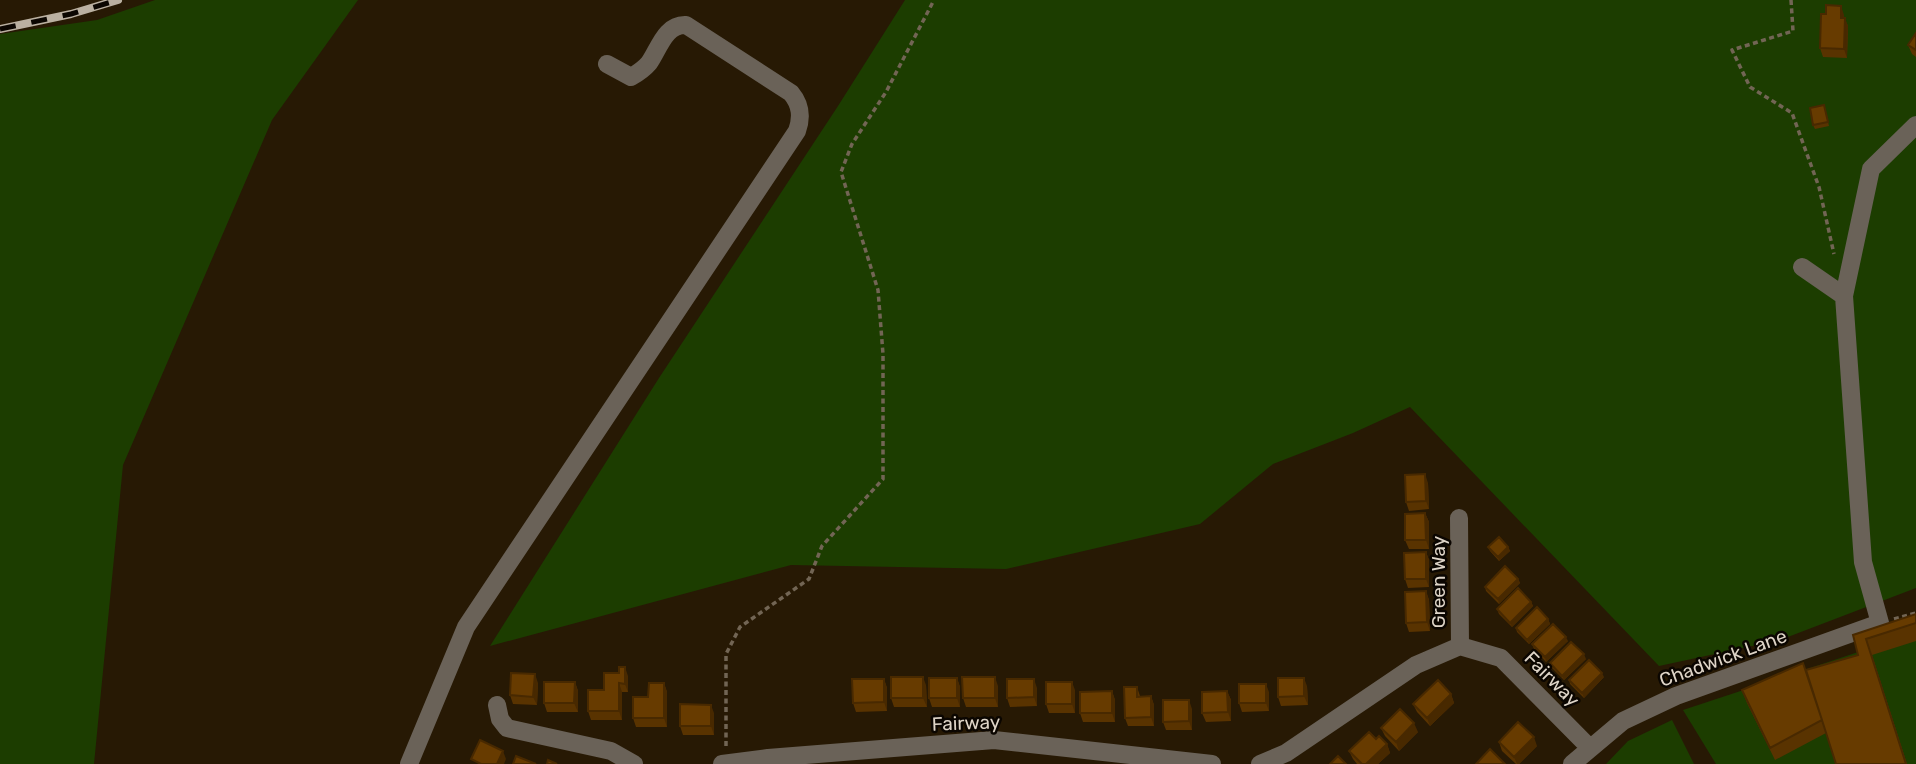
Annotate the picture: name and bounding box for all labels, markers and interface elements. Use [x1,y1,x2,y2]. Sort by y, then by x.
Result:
street label: Green Way [1427,536,1450,628]
street label: Chadwick Lane [1656,624,1790,692]
street label: Fairway [1520,647,1584,711]
street label: Fairway [931,710,1001,736]

